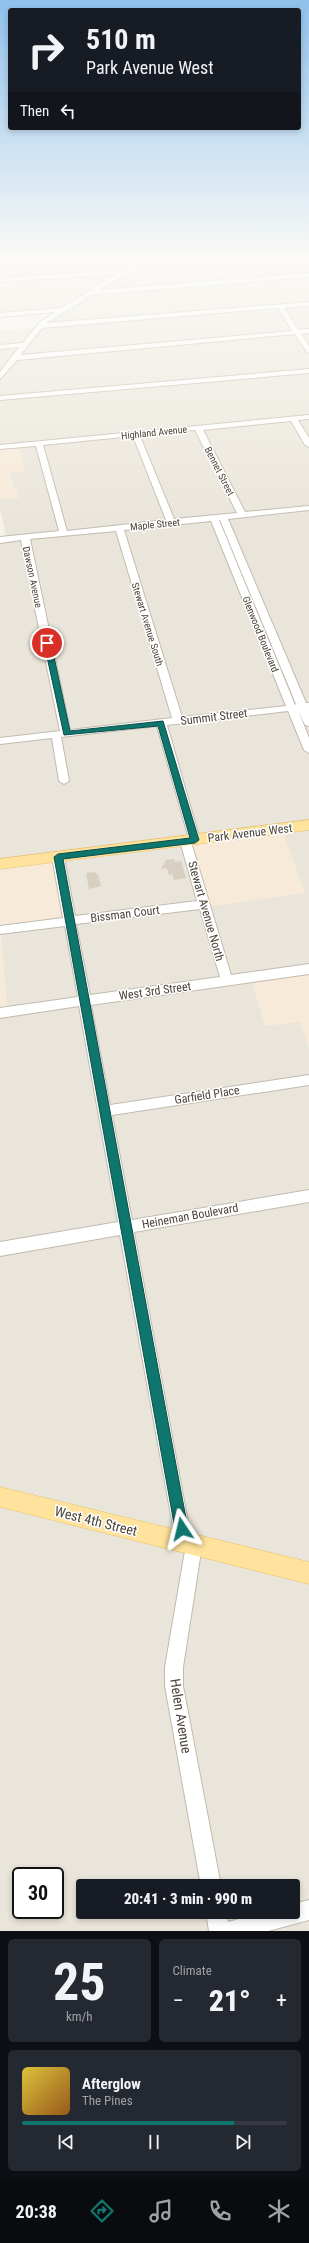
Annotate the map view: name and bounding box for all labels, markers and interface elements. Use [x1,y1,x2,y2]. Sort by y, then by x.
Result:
text: 510 m [86,23,156,56]
icon: right [20,24,72,76]
text: Park Avenue West [86,57,214,78]
icon: left [57,100,79,122]
text: Then [20,102,49,120]
street label: Highland Avenue [121,424,188,441]
street label: Bennet Street [203,445,237,497]
street label: Maple Street [130,516,181,533]
street label: Dawson Avenue [21,545,44,609]
street label: Stewart Avenue South [130,581,165,667]
street label: Glenwood Boulevard [240,595,281,674]
pin [30,626,64,660]
icon: arrive [36,632,58,654]
street label: Summit Street [180,706,249,728]
street label: Park Avenue West [207,821,294,845]
street label: Stewart Avenue North [185,859,227,963]
street label: Bissman Court [90,903,161,925]
street label: West 3rd Street [118,979,192,1003]
street label: Garfield Place [173,1083,241,1107]
street label: Heineman Boulevard [141,1201,239,1231]
street label: West 4th Street [53,1503,139,1539]
position arrow [161,1508,203,1550]
street label: Helen Avenue [167,1678,195,1755]
speed limit sign: 30 [12,1867,64,1919]
text: 20:41 · 3 min · 990 m [124,1890,252,1908]
text: 25 [53,1952,106,2013]
text: Climate [173,1963,212,1978]
text: 21° [209,1983,251,2018]
text: − [173,1988,184,2013]
text: + [276,1988,287,2013]
text: km/h [66,2009,93,2024]
text: Afterglow [82,2075,141,2093]
text: The Pines [82,2093,133,2108]
icon: previous [55,2131,77,2153]
icon: pause [143,2131,165,2153]
icon: next [232,2131,254,2153]
icon: directions [88,2197,116,2225]
icon: music [147,2197,175,2225]
icon: phone [206,2197,234,2225]
icon: climate [265,2197,293,2225]
text: 20:38 [16,2201,57,2222]

